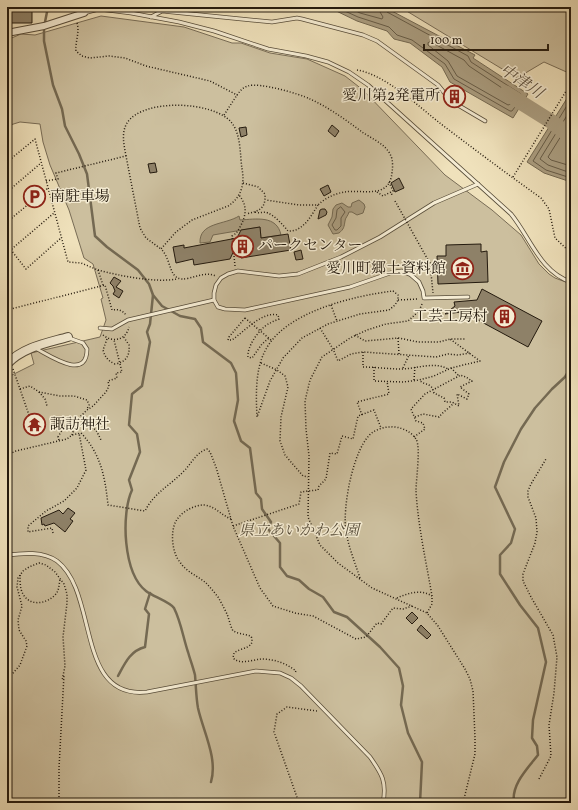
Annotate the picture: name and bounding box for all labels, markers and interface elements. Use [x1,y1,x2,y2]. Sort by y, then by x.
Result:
scale bar [424,26,548,52]
text: 100 m [430,33,463,49]
water label: 中津川 [495,59,549,106]
building icon: 愛川第2発電所 [442,83,468,109]
place label: 愛川第2発電所 [342,86,440,107]
parking icon: 南駐車場 [22,184,48,210]
place label: 南駐車場 [50,187,110,208]
building icon: パークセンター [230,233,256,259]
place label: パークセンター [258,236,362,257]
museum icon: 愛川町郷土資料館 [449,256,475,282]
place label: 愛川町郷土資料館 [326,259,446,280]
building icon: 工芸工房村 [491,304,517,330]
place label: 工芸工房村 [413,307,488,328]
temple icon: 諏訪神社 [21,412,47,438]
place label: 諏訪神社 [50,415,110,436]
park label: 県立あいかわ公園 [239,521,362,542]

